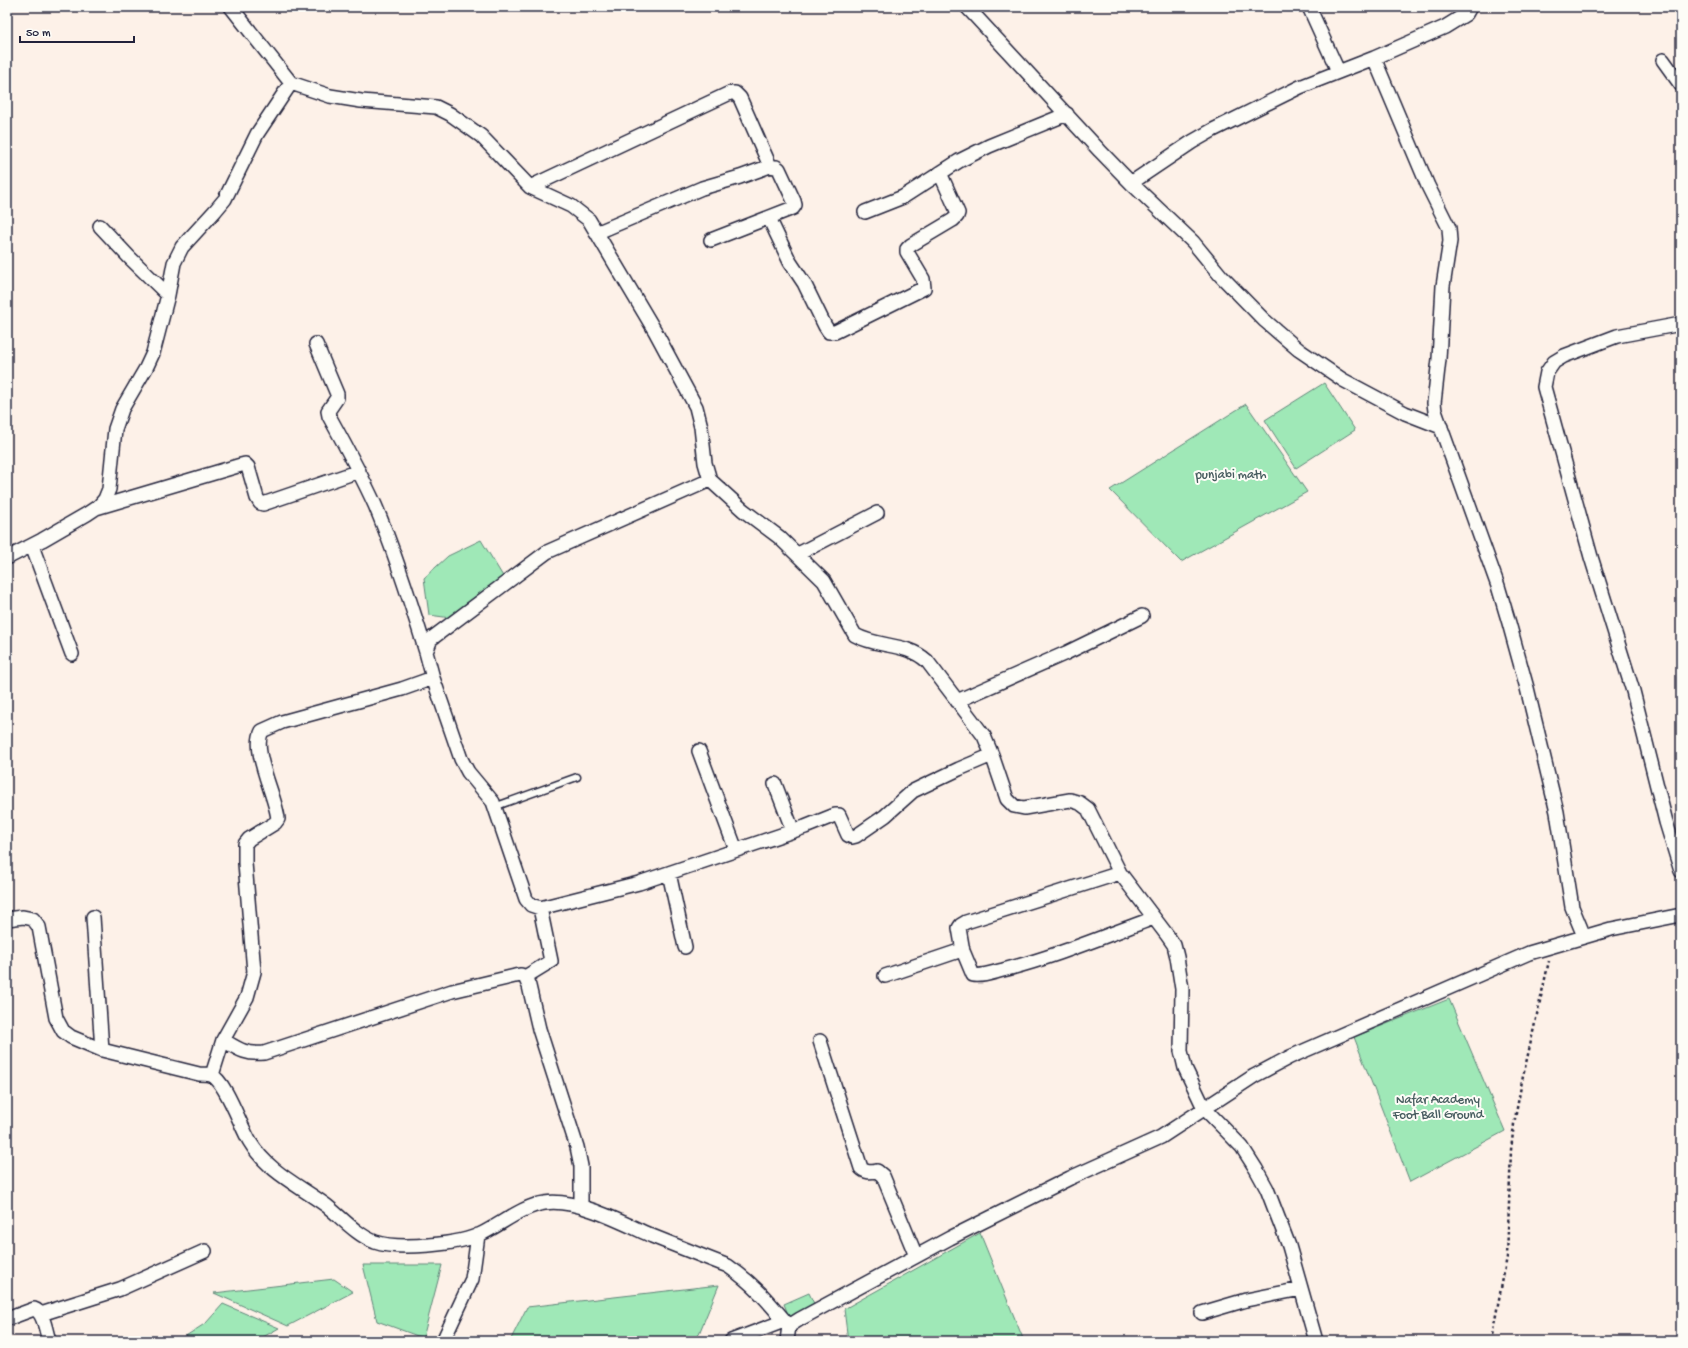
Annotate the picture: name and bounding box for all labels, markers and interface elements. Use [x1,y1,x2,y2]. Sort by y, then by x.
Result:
scale bar [20,18,134,44]
text: 50 m [26,27,51,41]
park label: punjabi math [1194,468,1267,483]
park label: Nafar Academy Foot Ball Ground [1392,1093,1485,1123]

